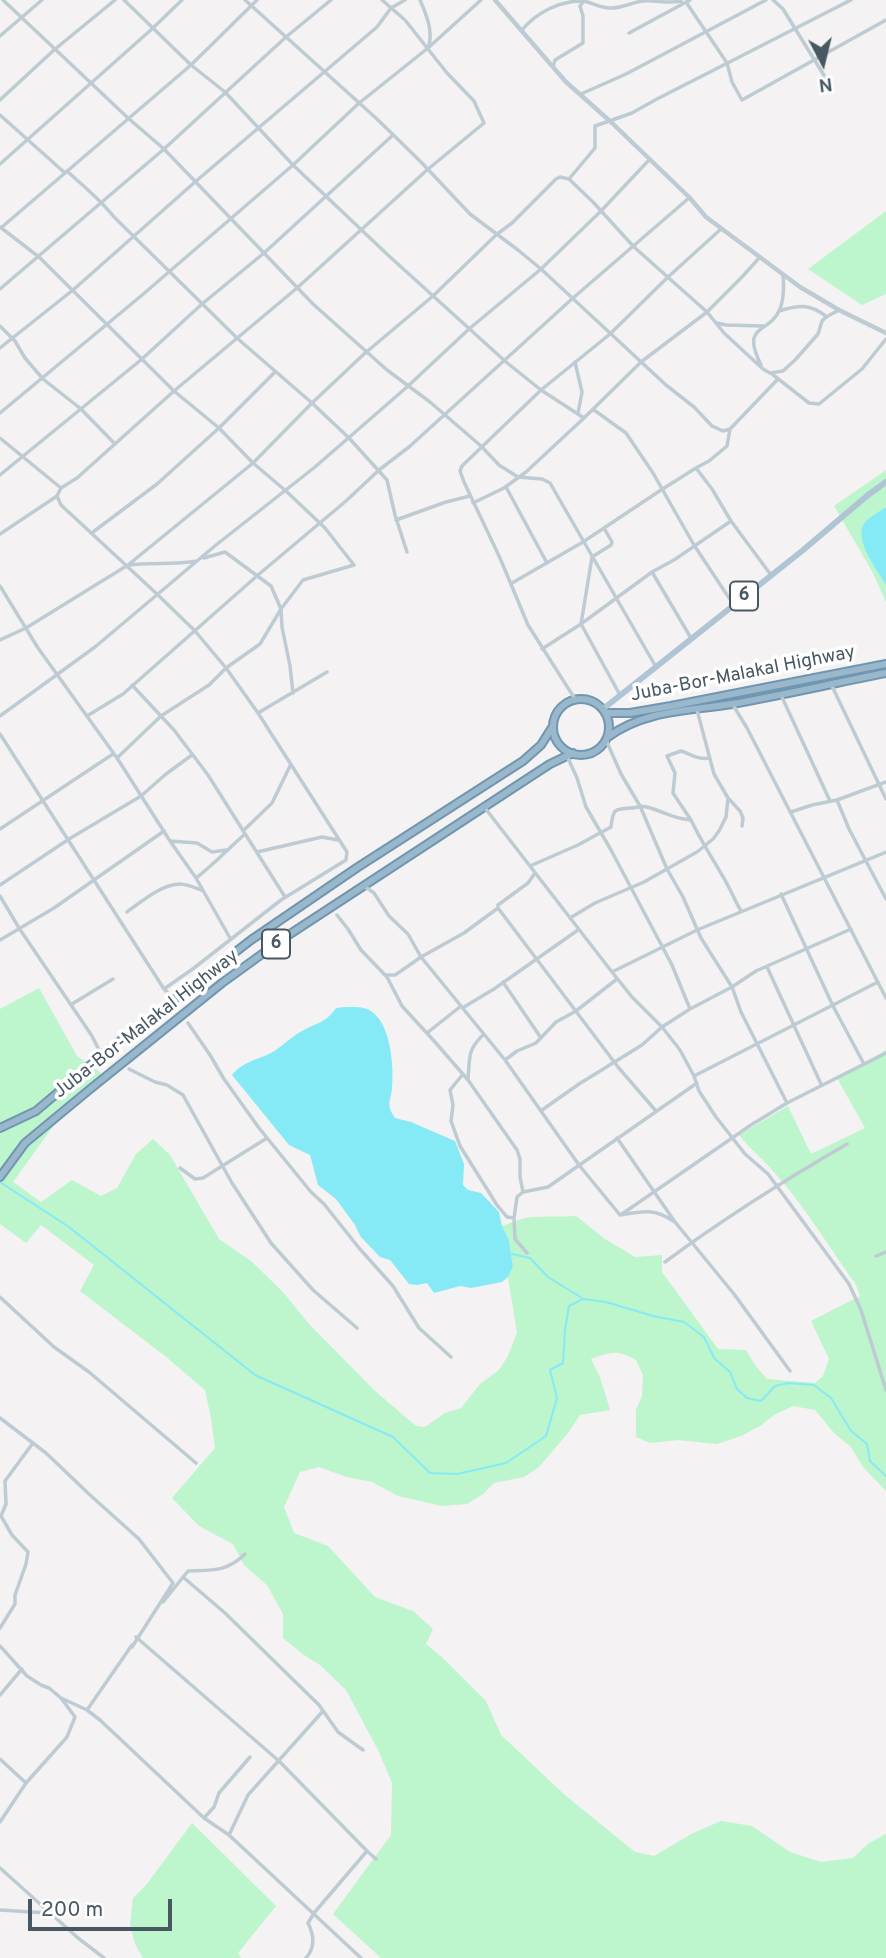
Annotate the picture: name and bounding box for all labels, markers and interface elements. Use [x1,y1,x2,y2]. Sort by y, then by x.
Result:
north arrow [788,28,858,98]
text: N [817,71,834,97]
road number: 6 [730,582,758,610]
street label: Juba-Bor-Malakal Highway [629,642,857,708]
road number: 6 [262,930,290,959]
street label: Juba-Bor-Malakal Highway [50,946,244,1104]
scale bar [32,1884,175,1928]
text: 200 m [41,1897,103,1924]

